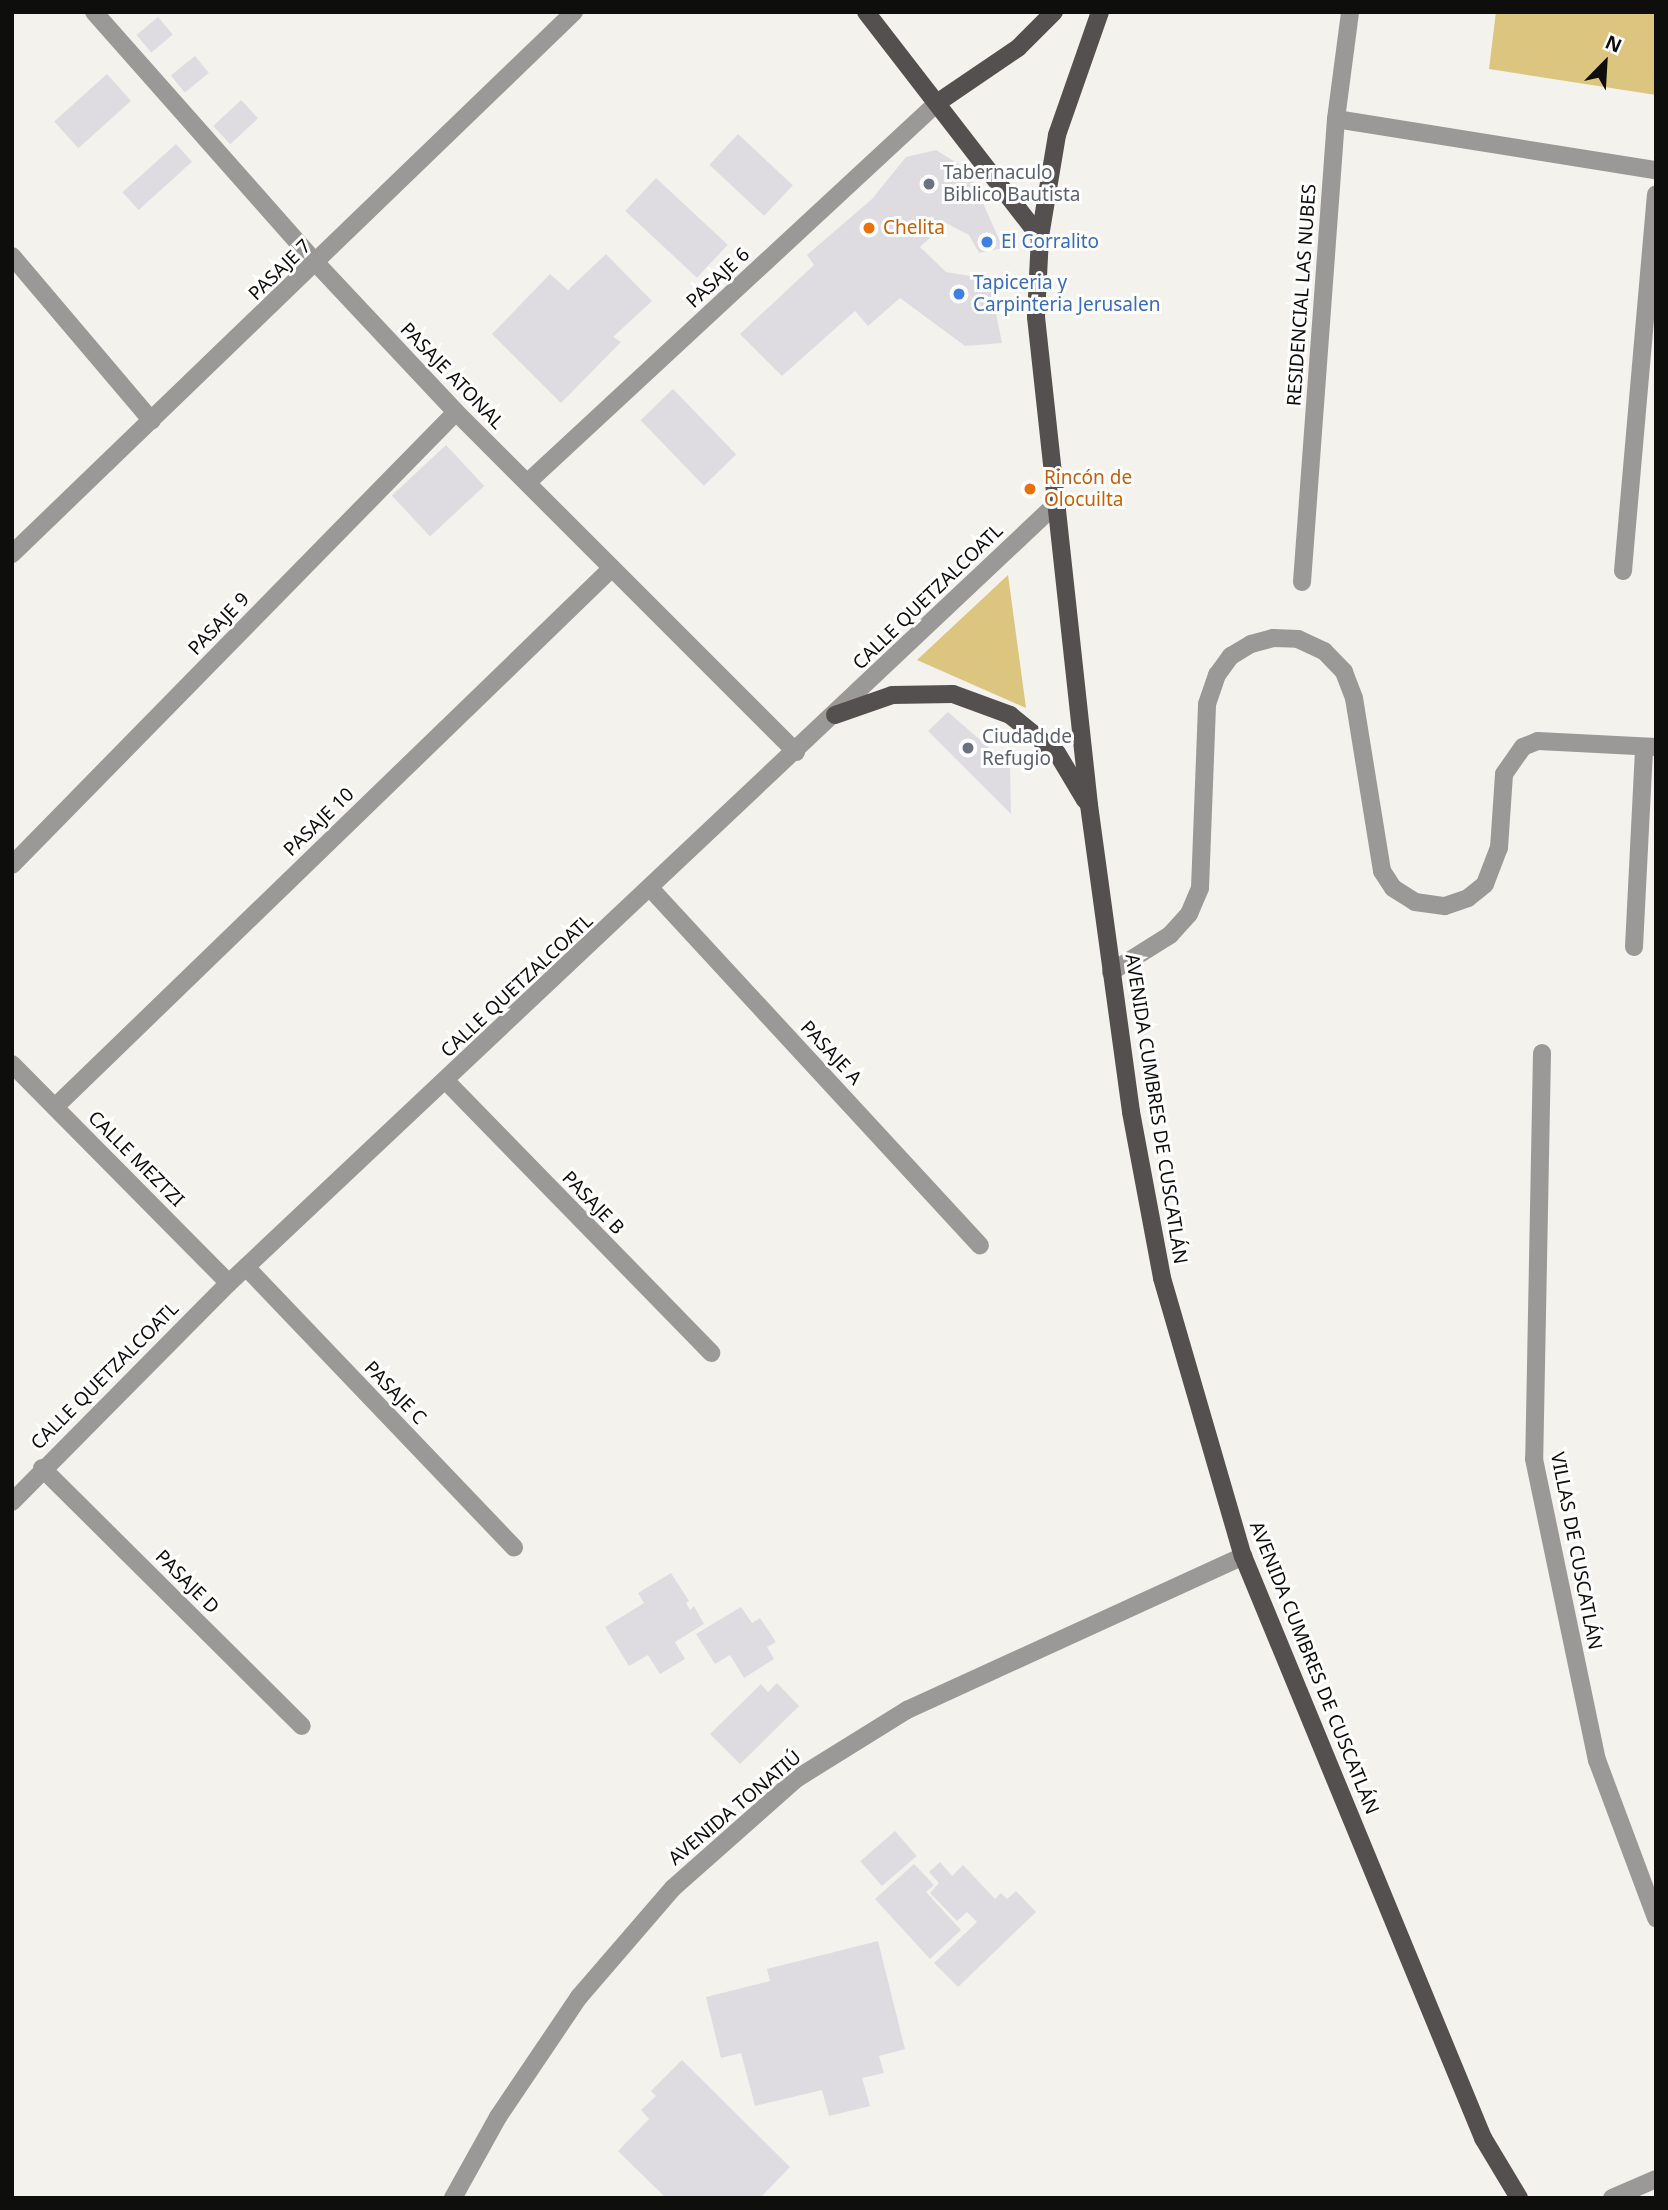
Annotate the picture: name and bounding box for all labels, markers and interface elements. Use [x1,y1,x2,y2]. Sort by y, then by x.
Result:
north arrow [1570,28,1640,98]
text: N [1601,29,1626,59]
place label: Tabernaculo Biblico Bautista [943,162,1080,206]
marker: Tabernaculo Biblico Bautista [921,176,937,192]
street label: RESIDENCIAL LAS NUBES [1283,183,1321,407]
place label: Chelita [883,217,945,239]
marker: Chelita [861,220,877,236]
place label: El Corralito [1001,231,1099,253]
marker: El Corralito [979,234,995,250]
street label: PASAJE 7 [244,235,316,305]
street label: PASAJE 6 [682,243,754,313]
place label: Tapiceria y Carpinteria Jerusalen [973,272,1160,316]
marker: Tapiceria y Carpinteria Jerusalen [951,286,967,302]
street label: PASAJE ATONAL [395,318,509,434]
place label: Rincón de Olocuilta [1044,467,1132,511]
marker: Rincón de Olocuilta [1022,481,1038,497]
street label: CALLE QUETZALCOATL [848,520,1008,674]
street label: PASAJE 9 [184,588,254,660]
place label: Ciudad de Refugio [982,726,1072,770]
marker: Ciudad de Refugio [960,740,976,756]
street label: PASAJE 10 [279,783,359,861]
street label: CALLE QUETZALCOATL [436,910,598,1062]
street label: AVENIDA CUMBRES DE CUSCATLÁN [1120,952,1192,1266]
street label: PASAJE A [796,1016,866,1090]
street label: CALLE MEZTZI [83,1106,189,1212]
street label: PASAJE B [557,1167,629,1239]
street label: CALLE QUETZALCOATL [26,1297,184,1455]
street label: PASAJE C [359,1357,431,1429]
street label: VILLAS DE CUSCATLÁN [1546,1450,1606,1652]
street label: AVENIDA CUMBRES DE CUSCATLÁN [1245,1518,1383,1818]
street label: PASAJE D [150,1545,224,1619]
street label: AVENIDA TONATIÚ [664,1746,806,1870]

